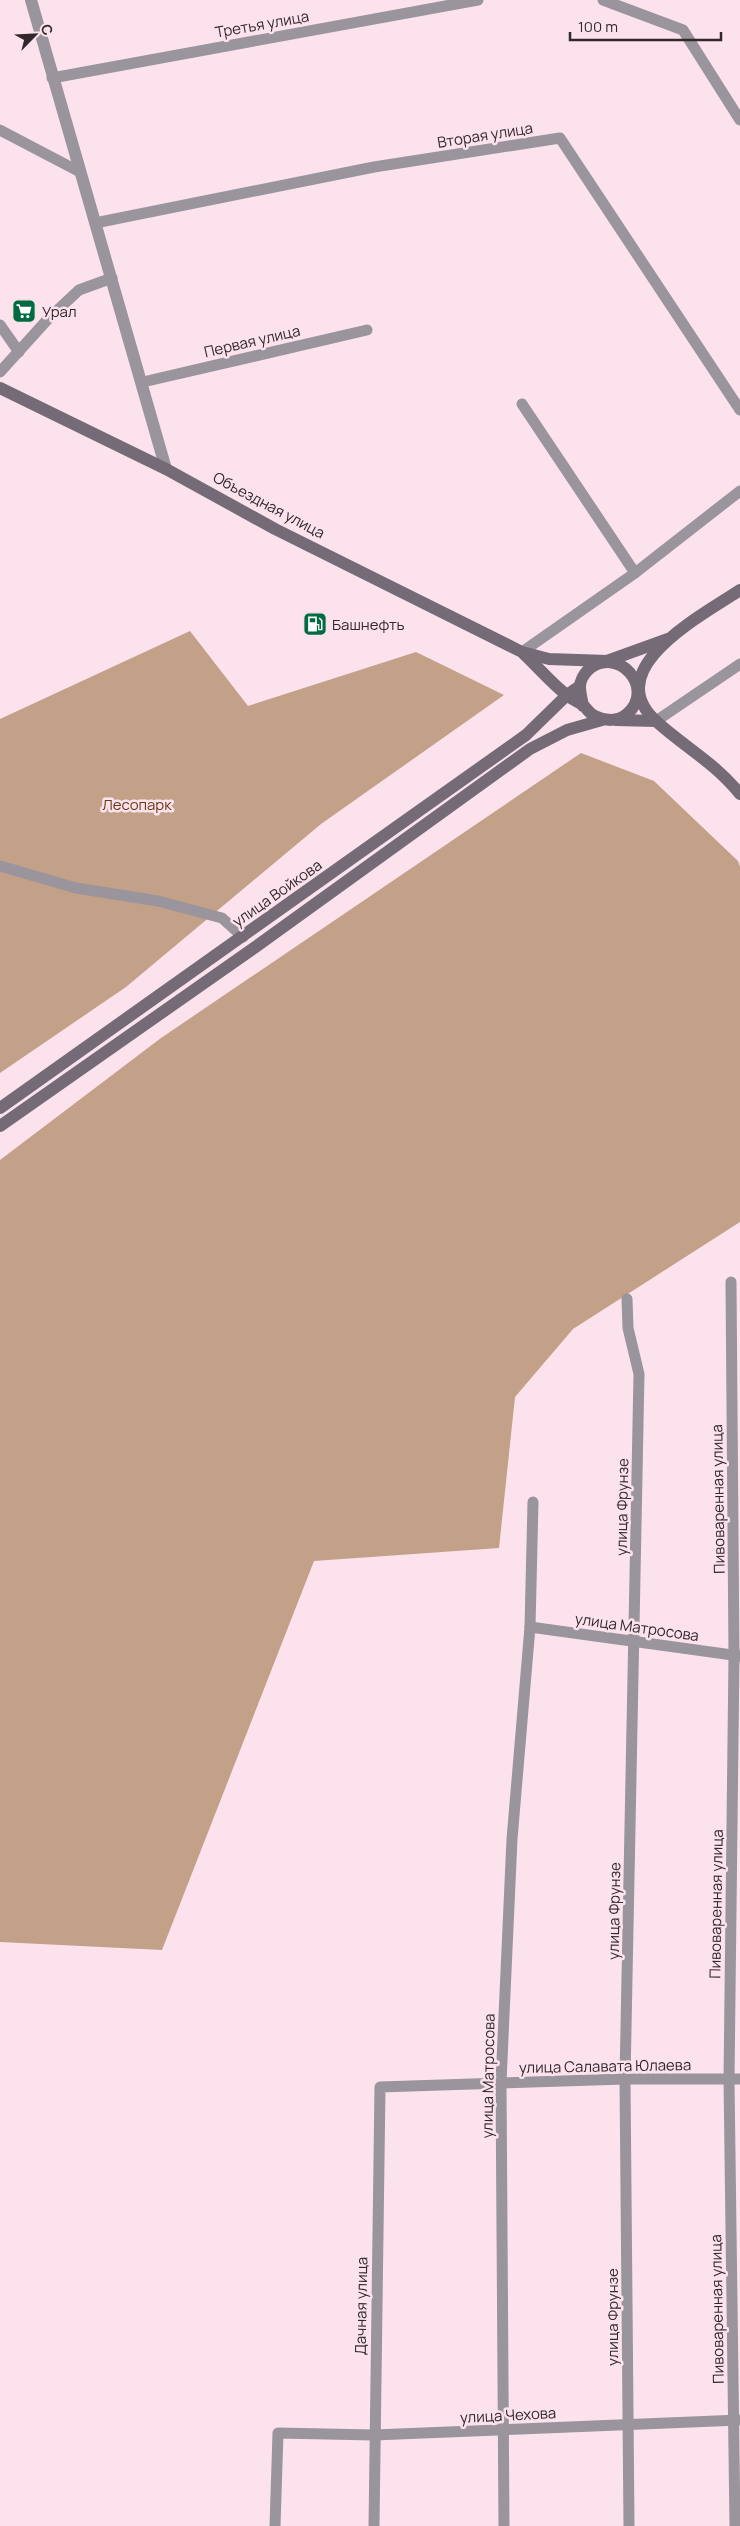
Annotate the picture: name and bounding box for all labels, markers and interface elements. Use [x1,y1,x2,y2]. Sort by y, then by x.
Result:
street label: Третья улица [213,5,311,43]
north arrow [10,10,60,60]
scale bar [570,10,721,42]
text: 100 m [578,16,618,37]
text: С [37,21,58,38]
street label: Вторая улица [436,117,534,153]
supermarket icon: Урал [11,298,37,324]
place label: Урал [42,301,77,322]
street label: Первая улица [202,320,302,362]
street label: Объездная улица [209,467,329,543]
fuel station icon: Башнефть [302,611,328,637]
place label: Башнефть [332,614,405,635]
park label: Лесопарк [102,794,172,815]
street label: улица Войкова [228,854,326,932]
street label: Пивоваренная улица [706,1424,730,1574]
street label: улица Фрунзе [611,1458,633,1556]
street label: улица Матросова [574,1608,700,1646]
street label: Пивоваренная улица [704,1829,728,1979]
street label: улица Фрунзе [603,1862,625,1960]
street label: улица Матросова [476,2013,500,2139]
street label: улица Салавата Юлаева [519,2054,691,2078]
street label: Пивоваренная улица [705,2234,729,2384]
street label: Дачная улица [350,2257,372,2355]
street label: улица Фрунзе [602,2268,623,2366]
street label: улица Чехова [459,2402,557,2428]

